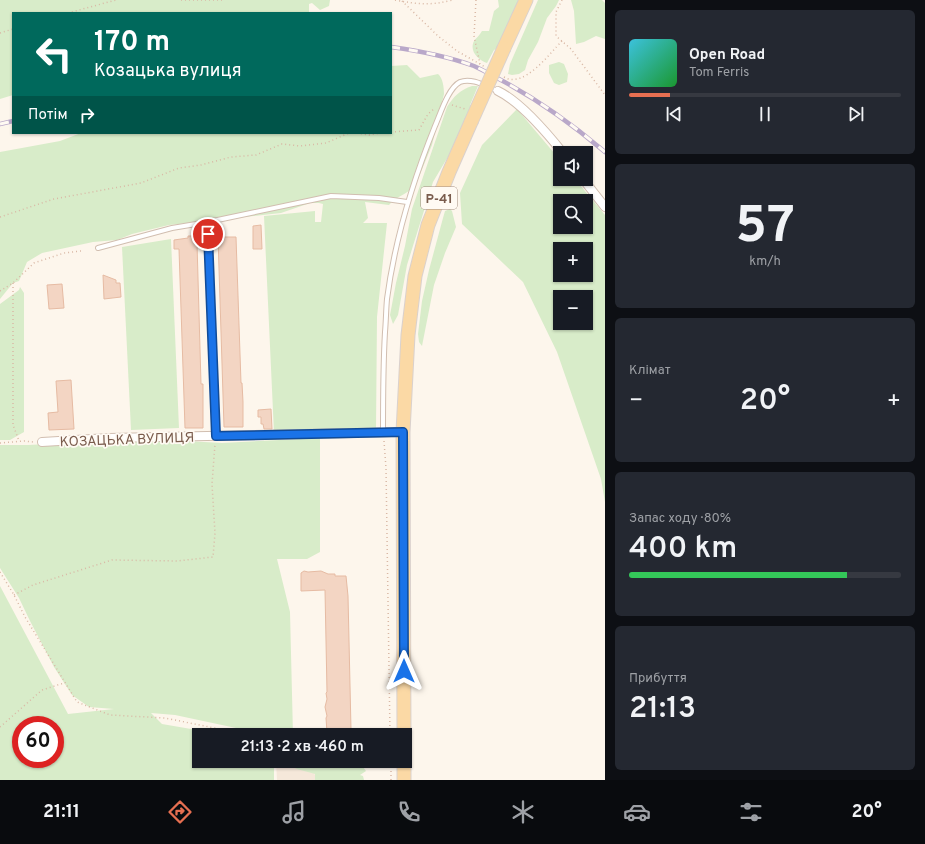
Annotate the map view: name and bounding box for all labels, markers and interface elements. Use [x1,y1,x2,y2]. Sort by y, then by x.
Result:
text: 170 m [94,25,170,61]
icon: left [28,28,80,80]
text: Open Road [689,46,765,65]
text: Козацька вулиця [94,60,241,83]
text: Tom Ferris [689,65,749,81]
icon: previous [663,103,685,125]
icon: pause [754,103,776,125]
icon: next [845,103,867,125]
icon: right [76,104,98,126]
text: Потім [28,106,68,125]
map controls [553,146,593,330]
button: sound [553,146,593,186]
road number: Р-41 [421,187,457,209]
button: search [553,194,593,234]
text: 57 [735,195,795,261]
pin [191,217,225,251]
icon: arrive [197,223,219,245]
button: + [553,242,593,282]
text: km/h [749,254,781,270]
button: − [553,290,593,330]
text: Клімат [629,363,671,379]
text: 20° [740,383,790,420]
text: − [629,388,643,415]
text: + [887,388,901,415]
street label: КОЗАЦЬКА ВУЛИЦЯ [59,430,195,451]
text: Запас ходу · 80% [629,511,731,527]
text: 400 km [629,531,737,568]
position arrow [383,650,425,692]
text: Прибуття [629,671,687,687]
text: 21:13 [629,691,696,728]
speed limit sign: 60 [12,716,64,768]
text: 21:13 · 2 хв · 460 m [240,738,364,757]
icon: directions [166,798,194,826]
icon: music [280,798,308,826]
icon: phone [395,798,423,826]
icon: climate [509,798,537,826]
icon: car [623,798,651,826]
icon: filters [737,798,765,826]
text: 21:11 [43,801,80,824]
text: 20° [852,801,882,824]

